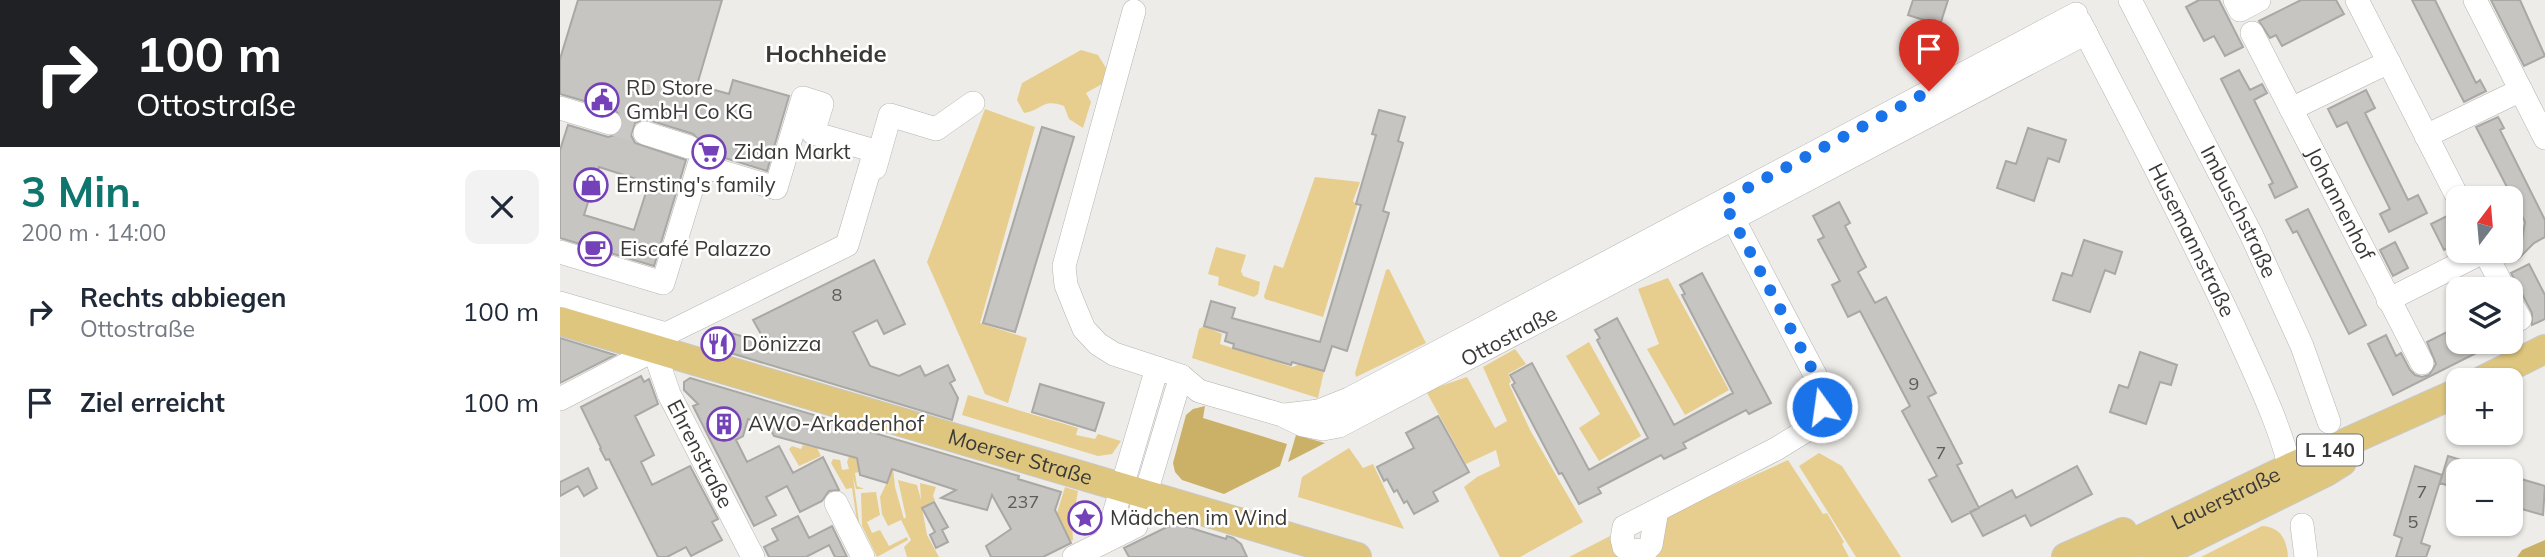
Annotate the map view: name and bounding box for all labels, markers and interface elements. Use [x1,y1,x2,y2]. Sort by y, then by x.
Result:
pin [1899,19,1959,91]
text: 100 m [136,23,282,84]
icon: right [21,28,112,119]
icon: arrive [1910,30,1948,68]
district label: Hochheide [765,38,887,68]
place label: RD Store GmbH Co KG [626,74,753,124]
public building icon: RD Store GmbH Co KG [583,81,621,119]
text: Ottostraße [136,84,296,124]
supermarket icon: Zidan Markt [690,133,728,171]
place label: Zidan Markt [734,138,851,164]
street label: Imbuschstraße [2196,141,2283,282]
street label: Johannenhof [2301,142,2381,265]
street label: Husemannstraße [2143,158,2241,321]
text: 3 Min. [21,165,141,218]
shop icon: Ernsting's family [572,166,610,204]
button: close [465,170,539,244]
place label: Ernsting's family [616,171,776,197]
north arrow [2446,186,2524,262]
map controls [2446,186,2523,536]
text: 200 m · 14:00 [21,218,166,247]
cafe icon: Eiscafé Palazzo [576,230,614,268]
place label: Eiscafé Palazzo [620,235,771,261]
button: layers [2446,277,2523,354]
text: Rechts abbiegen [80,281,286,314]
house number: 8 [832,283,842,306]
icon: right [21,293,59,331]
text: 100 m [463,295,539,328]
street label: Ottostraße [1456,300,1561,372]
text: Ottostraße [80,314,195,343]
restaurant icon: Dönizza [699,325,737,363]
place label: Dönizza [742,330,821,356]
button: + [2446,368,2523,445]
position arrow [1785,370,1859,444]
house number: 9 [1909,372,1919,395]
icon: arrive [21,384,59,422]
text: Ziel erreicht [80,386,225,419]
text: 100 m [463,386,539,419]
street label: Ehrenstraße [662,395,740,512]
building icon: AWO-Arkadenhof [705,405,743,443]
place label: AWO-Arkadenhof [748,410,925,436]
street label: Moerser Straße [945,423,1096,490]
road number: L 140 [2297,435,2363,466]
house number: 7 [1936,441,1946,464]
button: − [2446,459,2523,536]
street label: Lauerstraße [2167,460,2284,535]
house number: 7 [2417,480,2427,503]
house number: 237 [1007,490,1039,513]
place icon: Mädchen im Wind [1066,499,1104,537]
place label: Mädchen im Wind [1110,504,1287,530]
house number: 5 [2408,510,2419,533]

